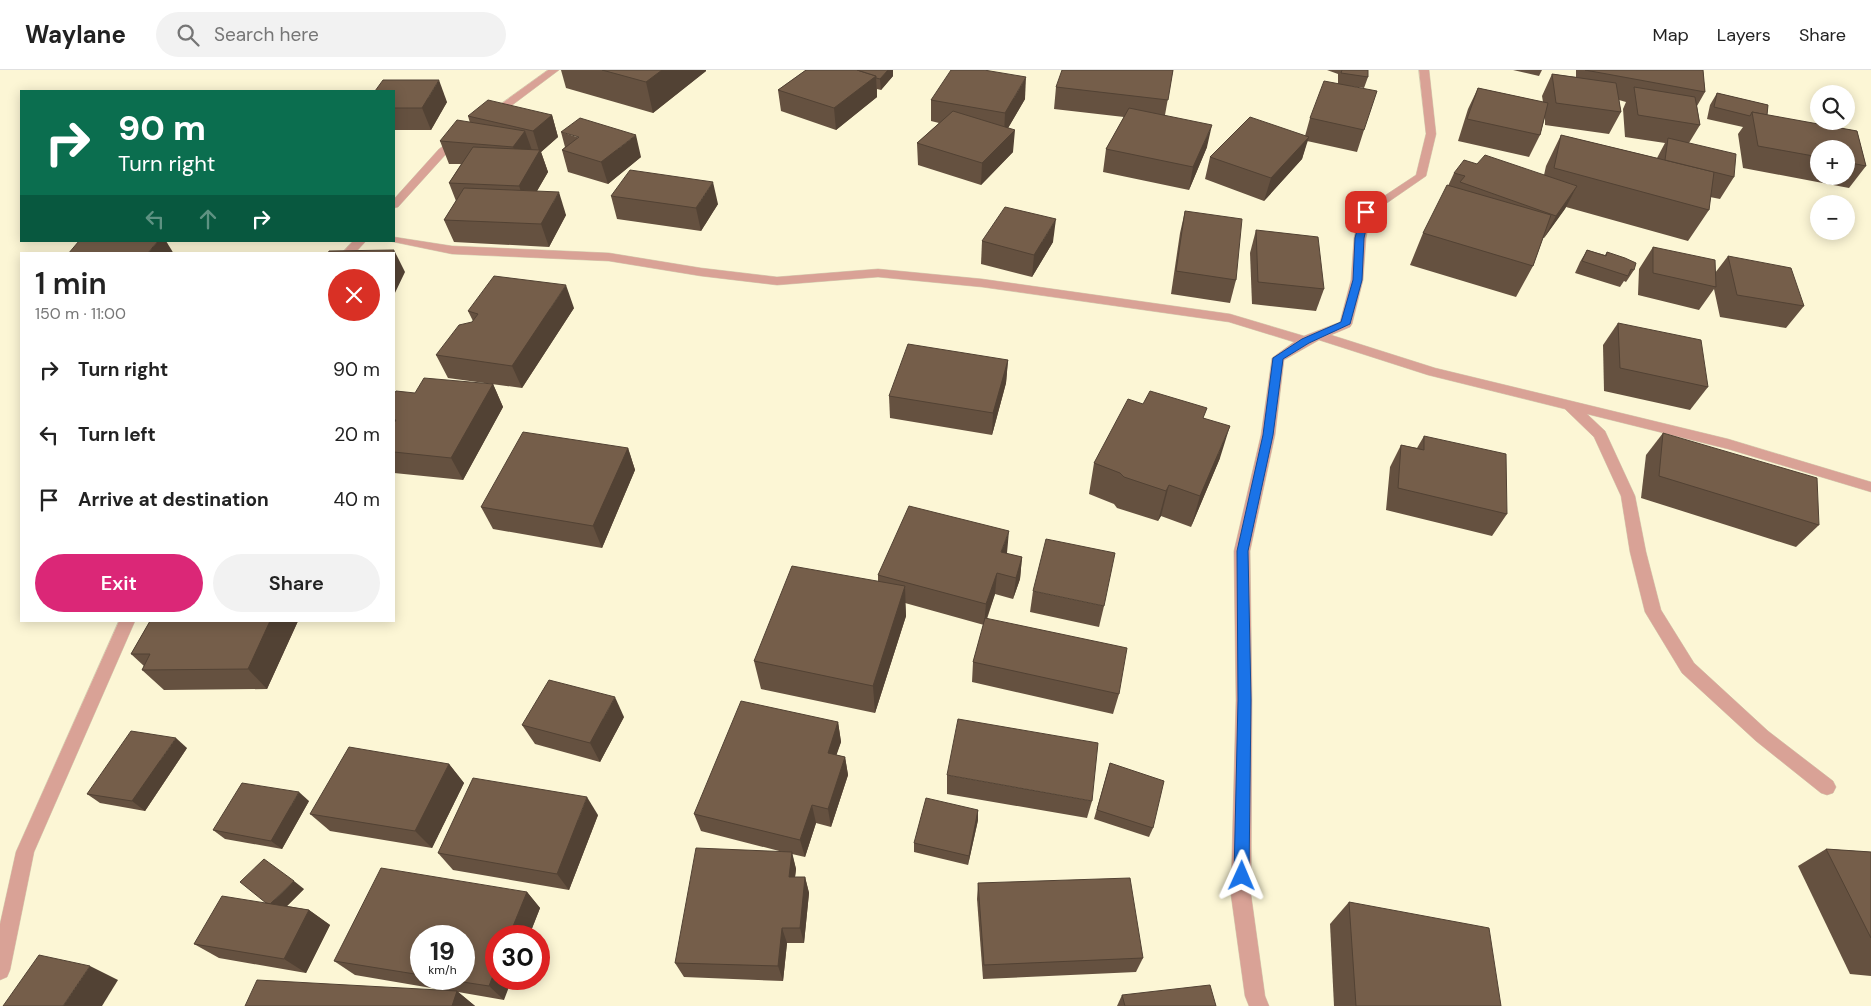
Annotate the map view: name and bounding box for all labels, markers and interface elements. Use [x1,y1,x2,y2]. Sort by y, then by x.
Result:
search box [156,12,506,57]
text: Waylane [25,19,126,50]
icon: search [174,21,202,49]
text: Search here [214,22,319,47]
text: Map [1653,23,1689,47]
text: Layers [1717,23,1771,47]
text: Share [1799,23,1846,47]
map controls [1810,85,1855,240]
button: search [1810,85,1855,130]
text: 90 m [118,105,206,151]
icon: right [35,110,100,175]
button: + [1810,140,1855,185]
text: Turn right [118,149,215,178]
pin [1345,191,1387,233]
button: − [1810,195,1855,240]
icon: arrive [1352,198,1380,226]
icon: left [141,205,169,233]
icon: ahead [194,205,222,233]
icon: right [247,205,275,233]
text: 1 min [35,264,107,303]
button: close [328,269,380,321]
text: 150 m · 11:00 [35,303,126,324]
icon: right [35,356,63,384]
text: Turn right [78,357,168,382]
text: 90 m [333,357,380,382]
icon: left [35,421,63,449]
text: Turn left [78,422,156,447]
text: 20 m [334,422,380,447]
icon: arrive [35,486,63,514]
text: Arrive at destination [78,487,269,512]
text: 40 m [333,487,380,512]
button: Exit [35,554,203,612]
button: Share [213,554,380,612]
position arrow [1215,849,1267,901]
speed limit sign: 30 [485,925,550,990]
text: 19 [430,935,455,968]
text: km/h [428,962,457,978]

